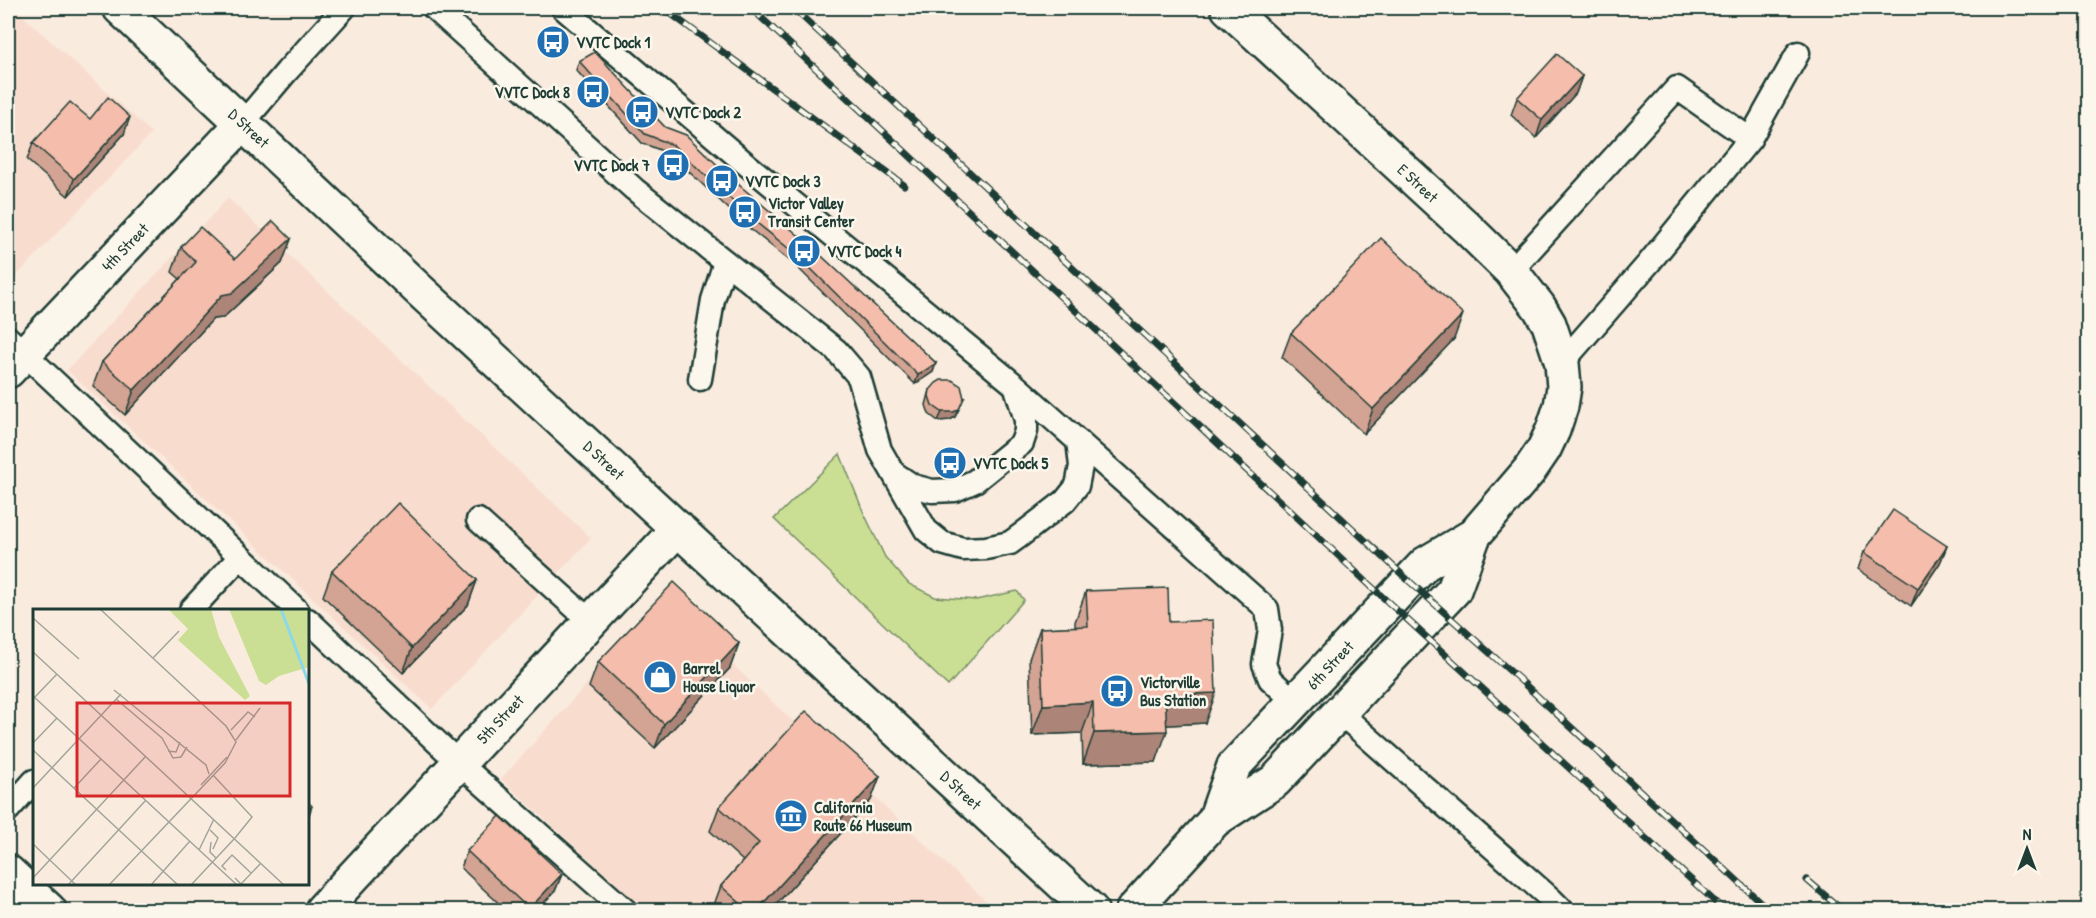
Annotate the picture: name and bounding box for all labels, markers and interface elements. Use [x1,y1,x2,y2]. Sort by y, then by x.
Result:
bus stop icon: VVTC Dock 1 [535,24,571,60]
place label: VVTC Dock 1 [576,31,650,53]
bus stop icon: VVTC Dock 8 [575,74,611,110]
place label: VVTC Dock 8 [495,81,570,103]
bus stop icon: VVTC Dock 2 [624,94,660,130]
place label: VVTC Dock 2 [665,101,741,123]
street label: D Street [224,103,275,153]
bus stop icon: VVTC Dock 7 [655,147,691,183]
place label: VVTC Dock 7 [574,154,650,176]
street label: E Street [1393,159,1443,208]
bus stop icon: VVTC Dock 3 [704,163,740,199]
place label: VVTC Dock 3 [745,170,821,192]
place label: Victor Valley Transit Center [767,192,855,232]
bus stop icon: Victor Valley Transit Center [727,194,763,230]
street label: 4th Street [97,218,154,276]
bus stop icon: VVTC Dock 4 [786,233,822,269]
place label: VVTC Dock 4 [827,240,902,262]
street label: D Street [579,435,630,485]
bus stop icon: VVTC Dock 5 [932,445,968,481]
place label: VVTC Dock 5 [973,452,1048,474]
inset map [33,609,309,885]
street label: 6th Street [1302,635,1359,694]
place label: Barrel House Liquor [683,657,756,698]
shop icon: Barrel House Liquor [642,659,678,695]
place label: Victorville Bus Station [1140,671,1206,711]
bus stop icon: Victorville Bus Station [1099,673,1135,709]
street label: 5th Street [472,689,529,748]
street label: D Street [936,765,987,815]
place label: California Route 66 Museum [814,796,912,836]
museum icon: California Route 66 Museum [773,798,809,834]
north arrow [1997,819,2057,879]
text: N [2023,823,2032,845]

